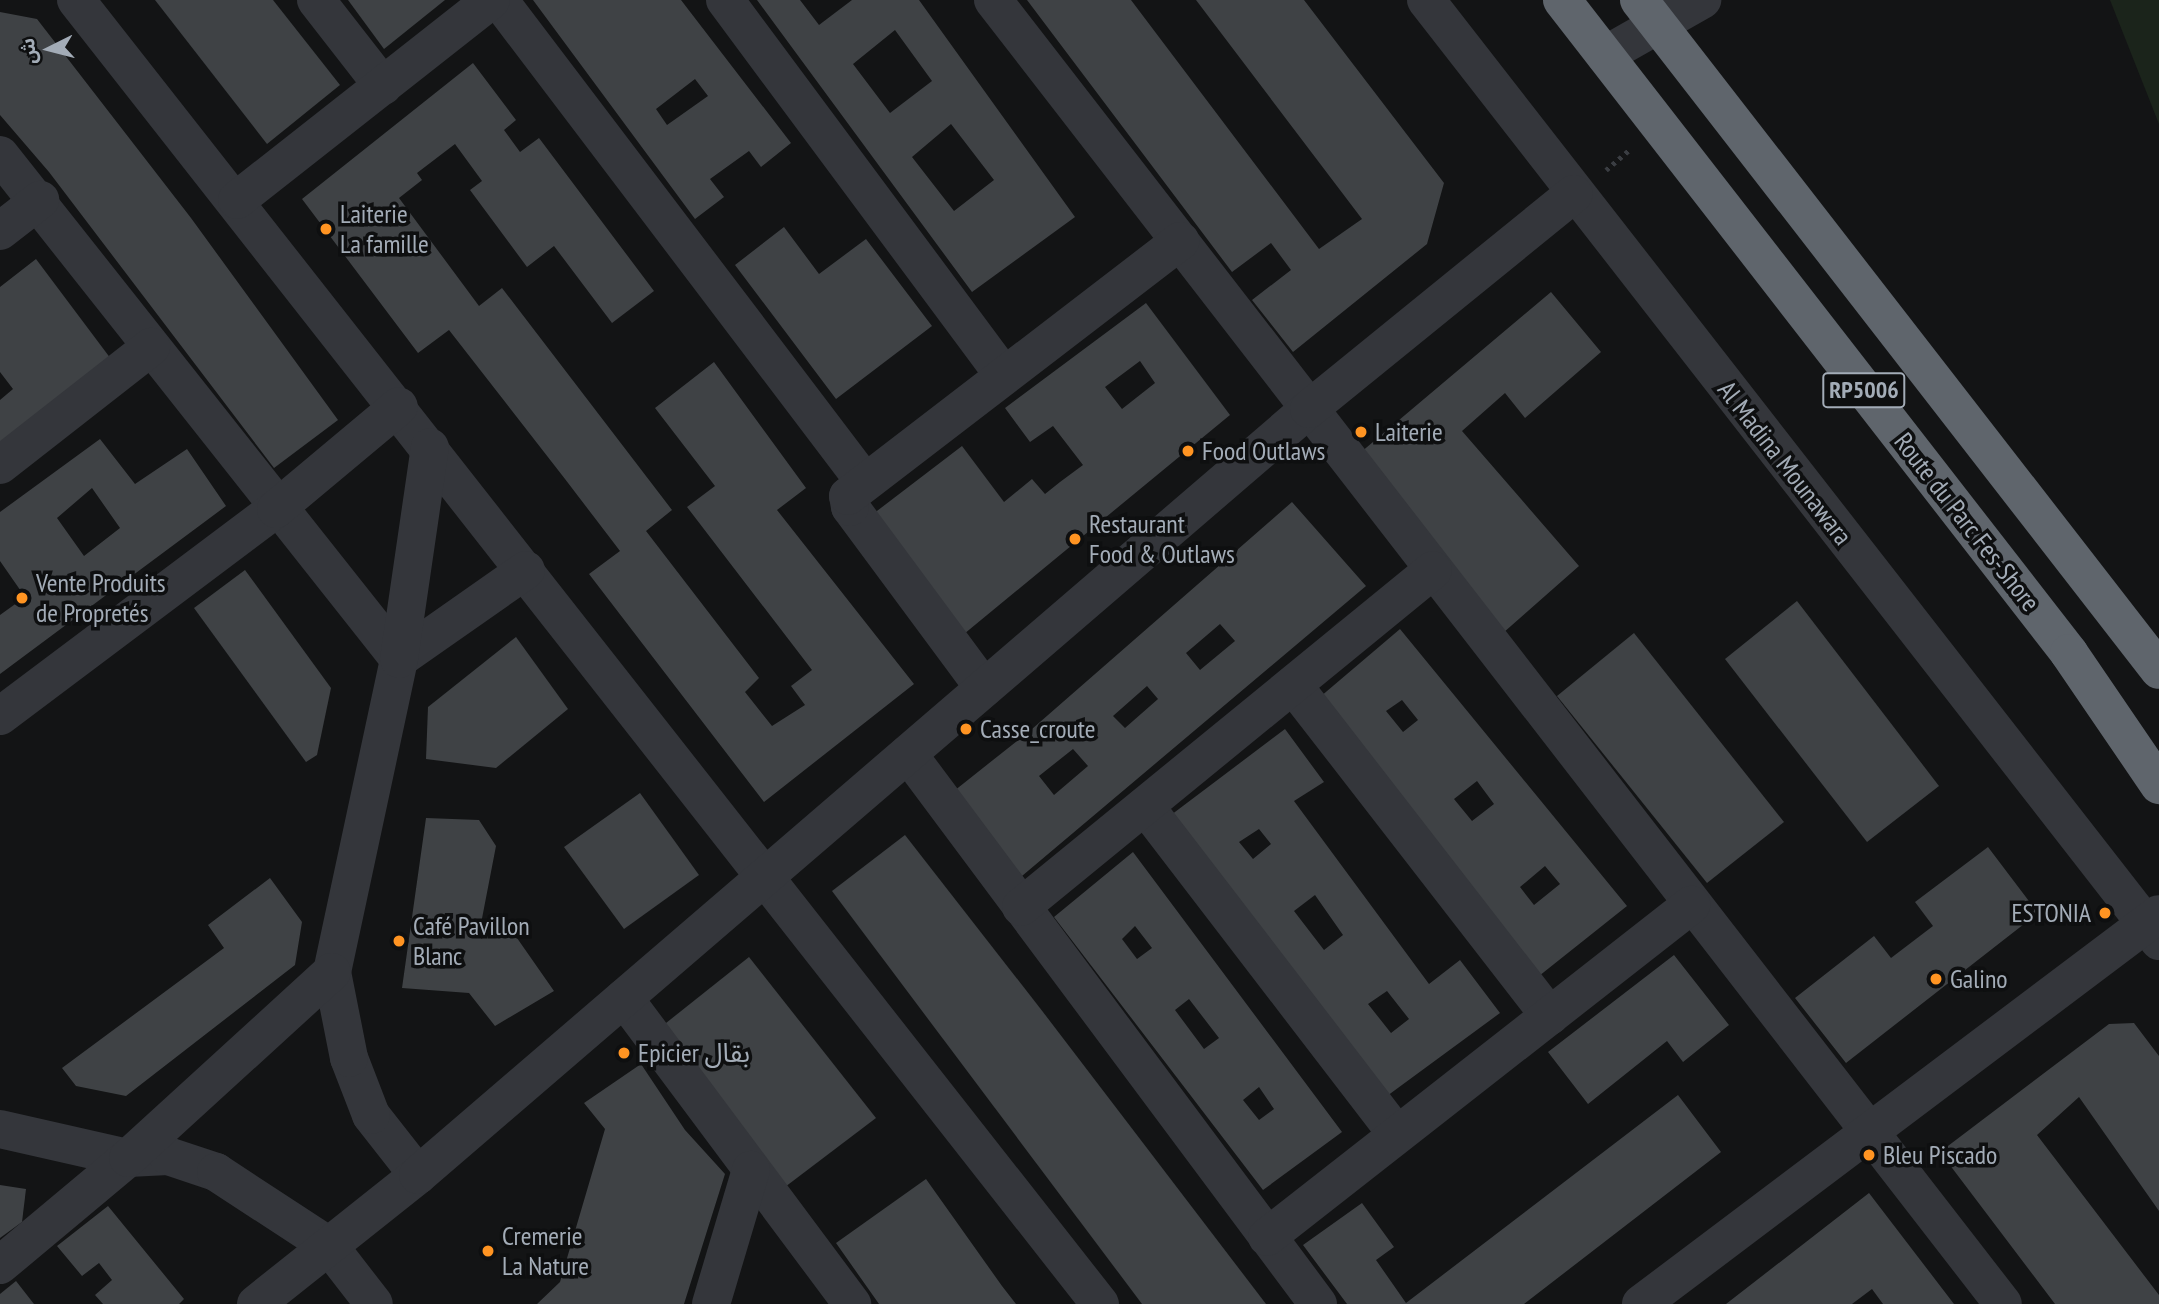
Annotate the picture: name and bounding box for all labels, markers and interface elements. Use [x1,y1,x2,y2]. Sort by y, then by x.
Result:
north arrow [14,14,84,84]
text: ش [15,37,41,65]
place label: Laiterie La famille [340,198,429,260]
marker: Laiterie La famille [318,221,334,237]
road number: RP5006 [1822,370,1906,410]
street label: Al Madina Mounawara [1711,375,1859,551]
place label: Laiterie [1375,416,1443,448]
marker: Laiterie [1353,424,1369,440]
street label: Route du Parc Fes-Shore [1888,426,2046,618]
place label: Food Outlaws [1202,435,1325,467]
marker: Food Outlaws [1180,443,1196,459]
place label: Restaurant Food & Outlaws [1089,508,1235,570]
marker: Restaurant Food & Outlaws [1067,531,1083,547]
place label: Vente Produits de Propretés [36,567,166,628]
marker: Vente Produits de Propretés [14,590,30,606]
place label: Casse_croute [980,713,1096,745]
marker: Casse_croute [958,721,974,737]
place label: ESTONIA [2011,897,2091,929]
marker: ESTONIA [2097,905,2113,921]
place label: Café Pavillon Blanc [413,910,530,972]
marker: Café Pavillon Blanc [391,933,407,949]
place label: Galino [1950,963,2008,995]
marker: Galino [1928,971,1944,987]
place label: Epicier بقال [638,1037,750,1069]
marker: Epicier بقال [616,1045,632,1061]
place label: Bleu Piscado [1883,1139,1997,1171]
marker: Bleu Piscado [1861,1147,1877,1163]
place label: Cremerie La Nature [502,1220,589,1282]
marker: Cremerie La Nature [480,1243,496,1259]

